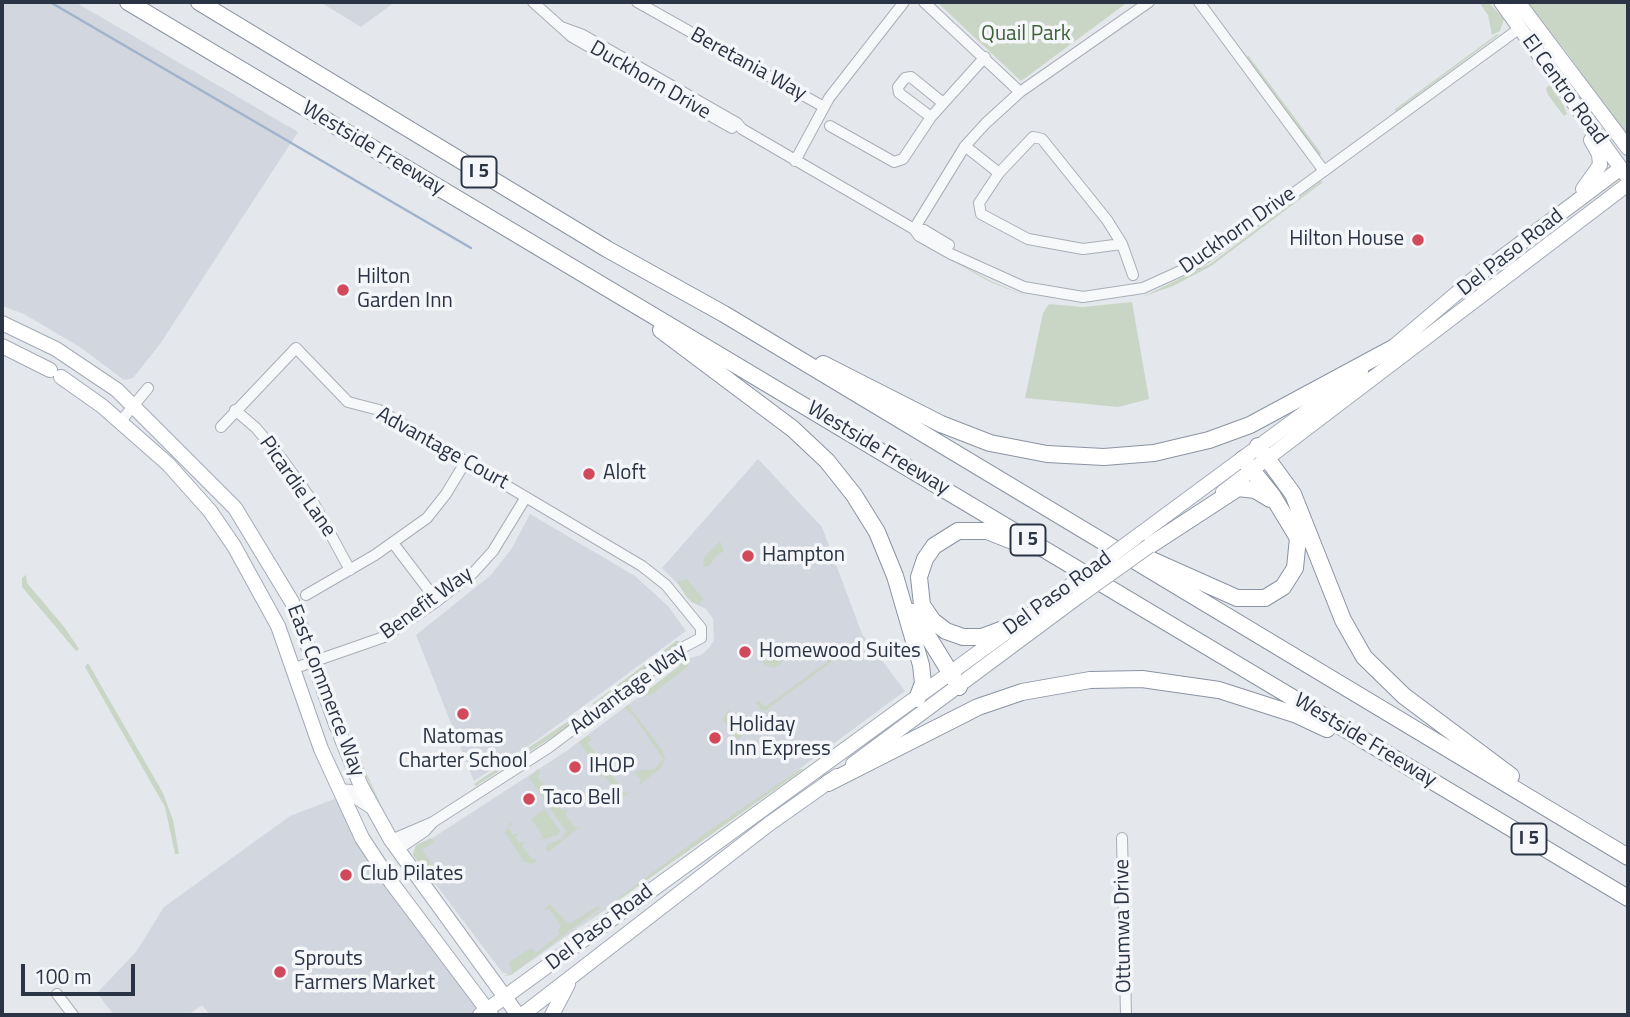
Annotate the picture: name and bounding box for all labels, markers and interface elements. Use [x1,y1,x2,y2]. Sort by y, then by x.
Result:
park label: Quail Park [981,22,1071,48]
street label: Beretania Way [686,23,810,107]
street label: El Centro Road [1516,30,1612,150]
street label: Duckhorn Drive [585,36,715,126]
street label: Westside Freeway [297,97,449,201]
road number: I 5 [462,156,496,188]
street label: Duckhorn Drive [1175,182,1301,280]
street label: Del Paso Road [1453,204,1569,302]
place label: Hilton House [1289,227,1404,253]
marker: Hilton House [1410,232,1426,248]
place label: Hilton Garden Inn [357,265,453,315]
marker: Hilton Garden Inn [335,282,351,298]
street label: Westside Freeway [802,397,954,501]
street label: Advantage Court [372,402,512,496]
street label: Picardie Lane [253,432,341,542]
place label: Aloft [603,461,646,487]
marker: Aloft [581,466,597,482]
road number: I 5 [1010,524,1046,555]
place label: Hampton [762,543,845,569]
street label: Del Paso Road [999,546,1117,642]
marker: Hampton [740,548,756,564]
street label: Benefit Way [376,562,478,646]
street label: East Commerce Way [281,601,369,781]
street label: Advantage Way [566,639,692,741]
place label: Homewood Suites [759,639,921,665]
marker: Homewood Suites [737,644,753,660]
street label: Westside Freeway [1289,689,1441,793]
marker: Natomas Charter School [455,706,471,722]
place label: Holiday Inn Express [729,713,831,763]
place label: Natomas Charter School [398,725,528,775]
marker: Holiday Inn Express [707,730,723,746]
place label: IHOP [589,754,635,780]
marker: IHOP [567,759,583,775]
place label: Taco Bell [543,786,621,812]
marker: Taco Bell [521,791,537,807]
road number: I 5 [1512,824,1546,854]
street label: Ottumwa Drive [1110,859,1138,993]
place label: Club Pilates [360,862,463,888]
marker: Club Pilates [338,867,354,883]
street label: Del Paso Road [542,880,658,976]
place label: Sprouts Farmers Market [294,947,435,997]
scale bar [24,950,138,994]
text: 100 m [34,960,91,992]
marker: Sprouts Farmers Market [272,964,288,980]

